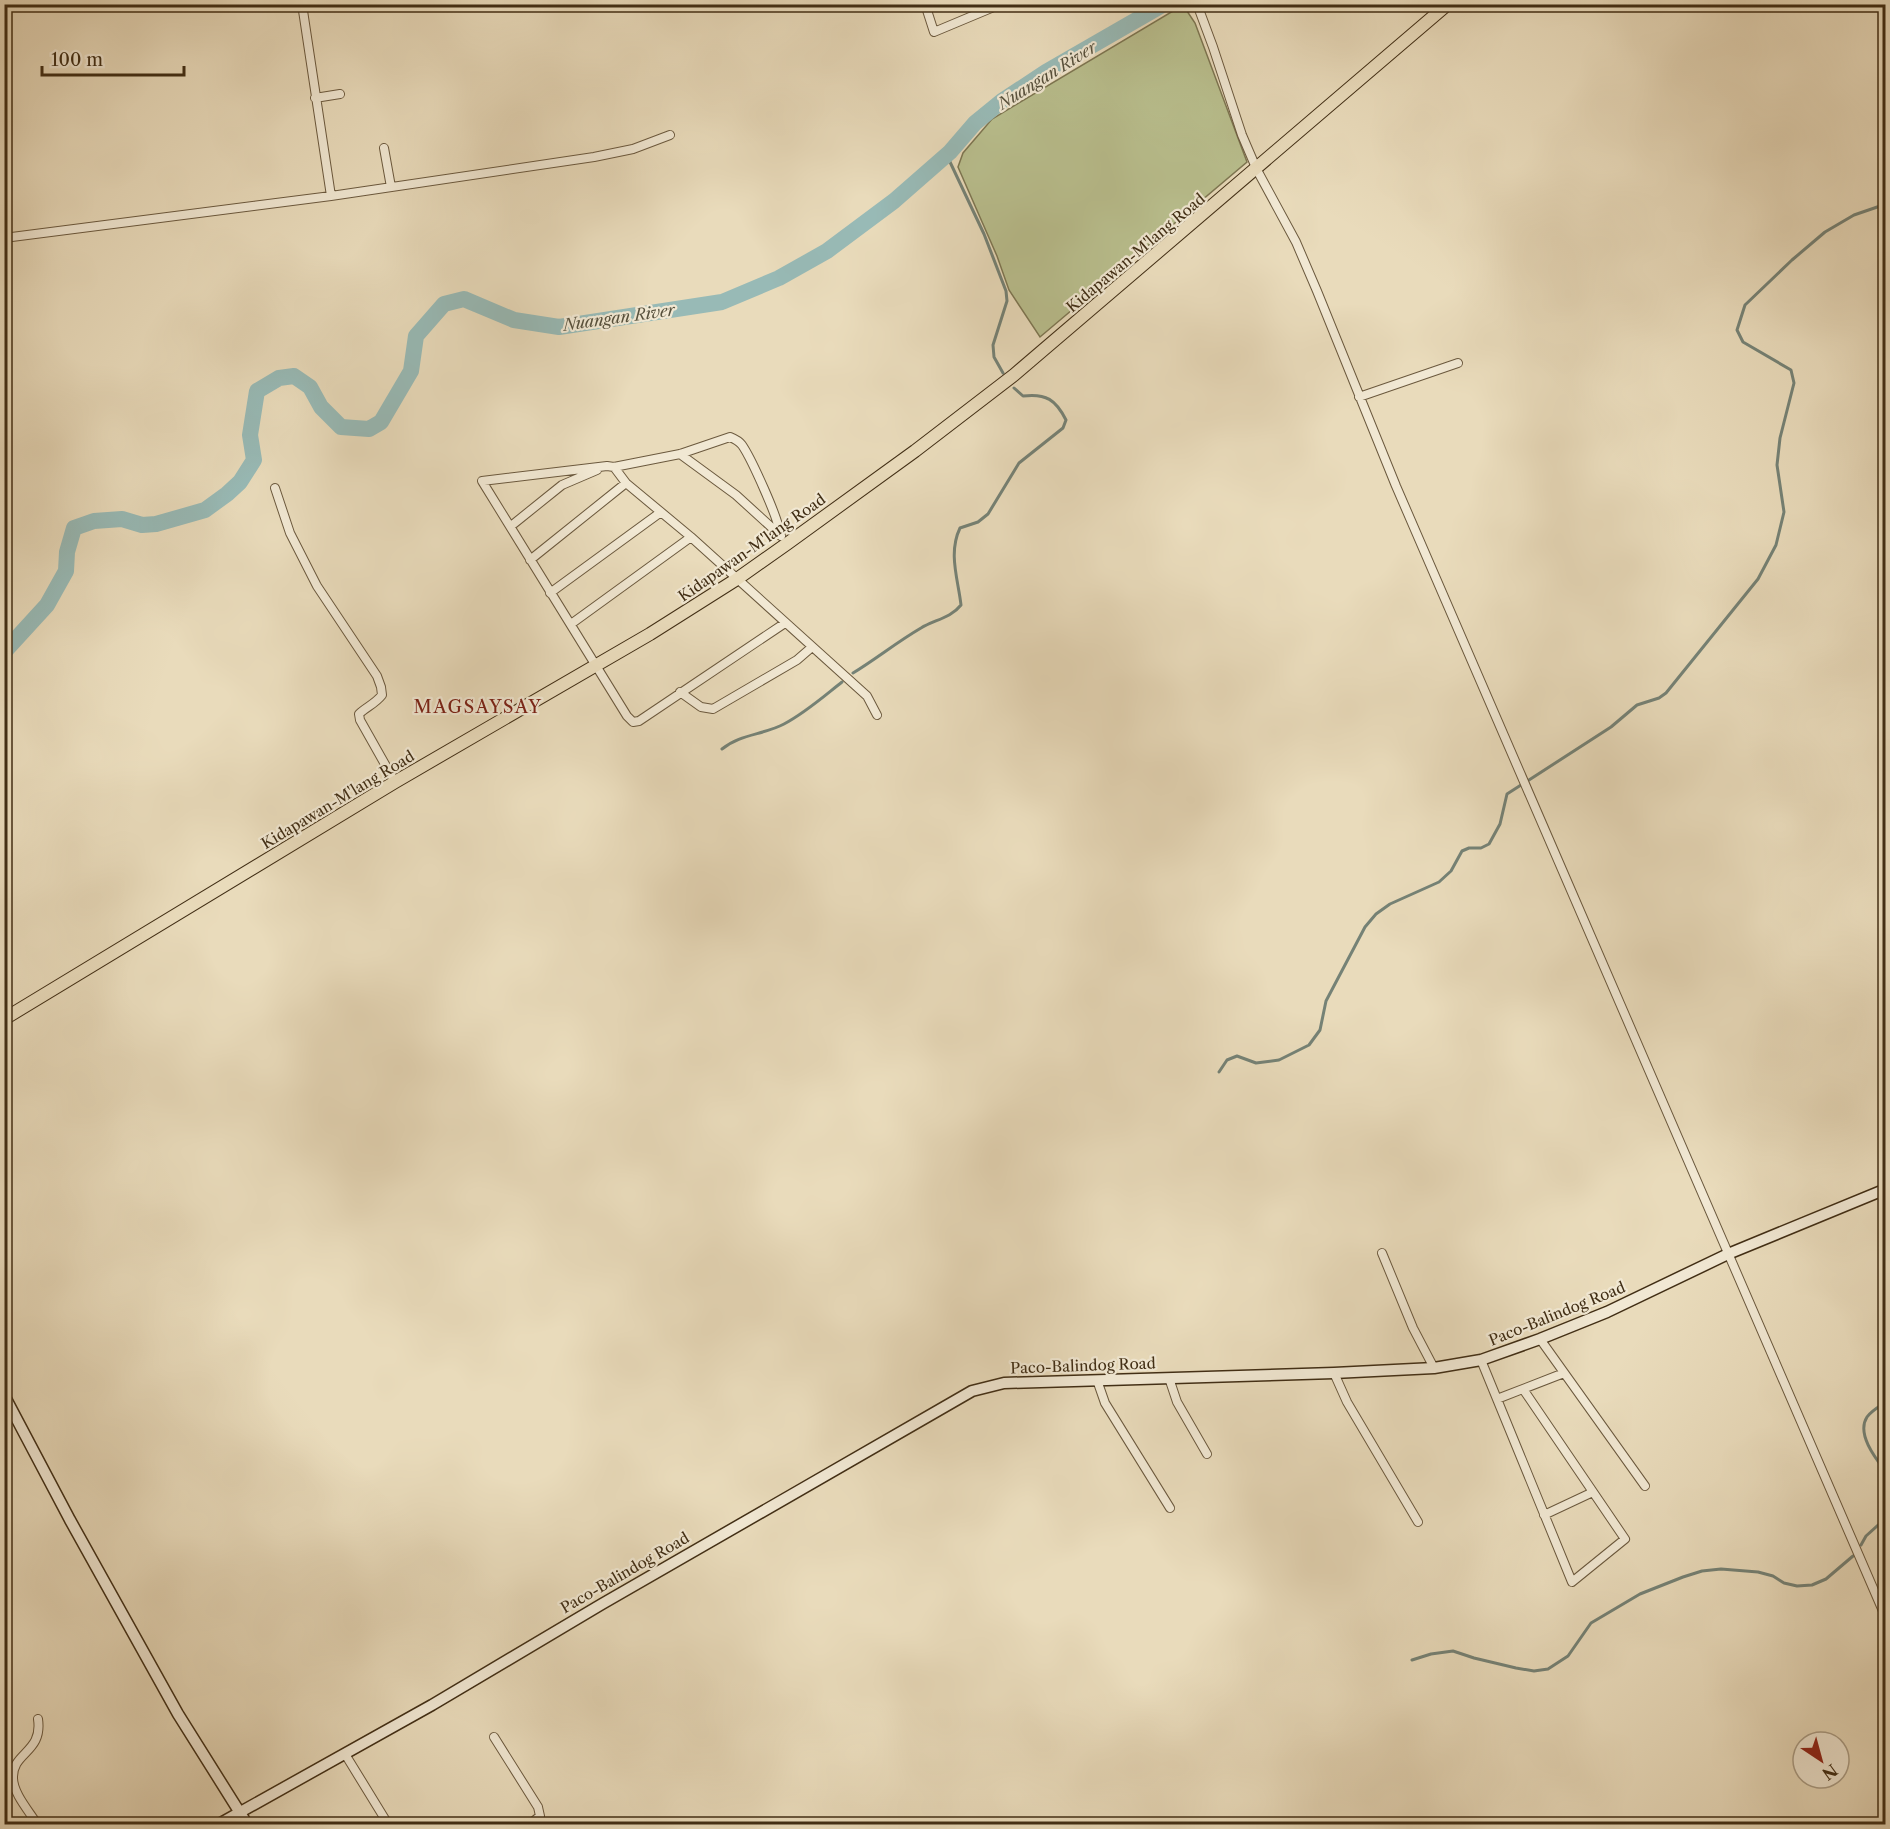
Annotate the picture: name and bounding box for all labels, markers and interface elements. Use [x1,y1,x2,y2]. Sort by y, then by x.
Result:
water label: Nuangan River [992,36,1101,114]
scale bar [42,39,184,77]
text: 100 m [51,49,103,71]
street label: Kidapawan-M'lang Road [1062,189,1209,316]
water label: Nuangan River [560,299,678,335]
street label: Kidapawan-M'lang Road [674,490,829,606]
district label: MAGSAYSAY [414,696,542,718]
street label: Kidapawan-M'lang Road [258,746,418,853]
street label: Paco-Balindog Road [1486,1277,1628,1350]
street label: Paco-Balindog Road [1010,1353,1156,1378]
street label: Paco-Balindog Road [557,1528,693,1617]
north arrow [1791,1730,1851,1790]
text: N [1818,1760,1841,1784]

